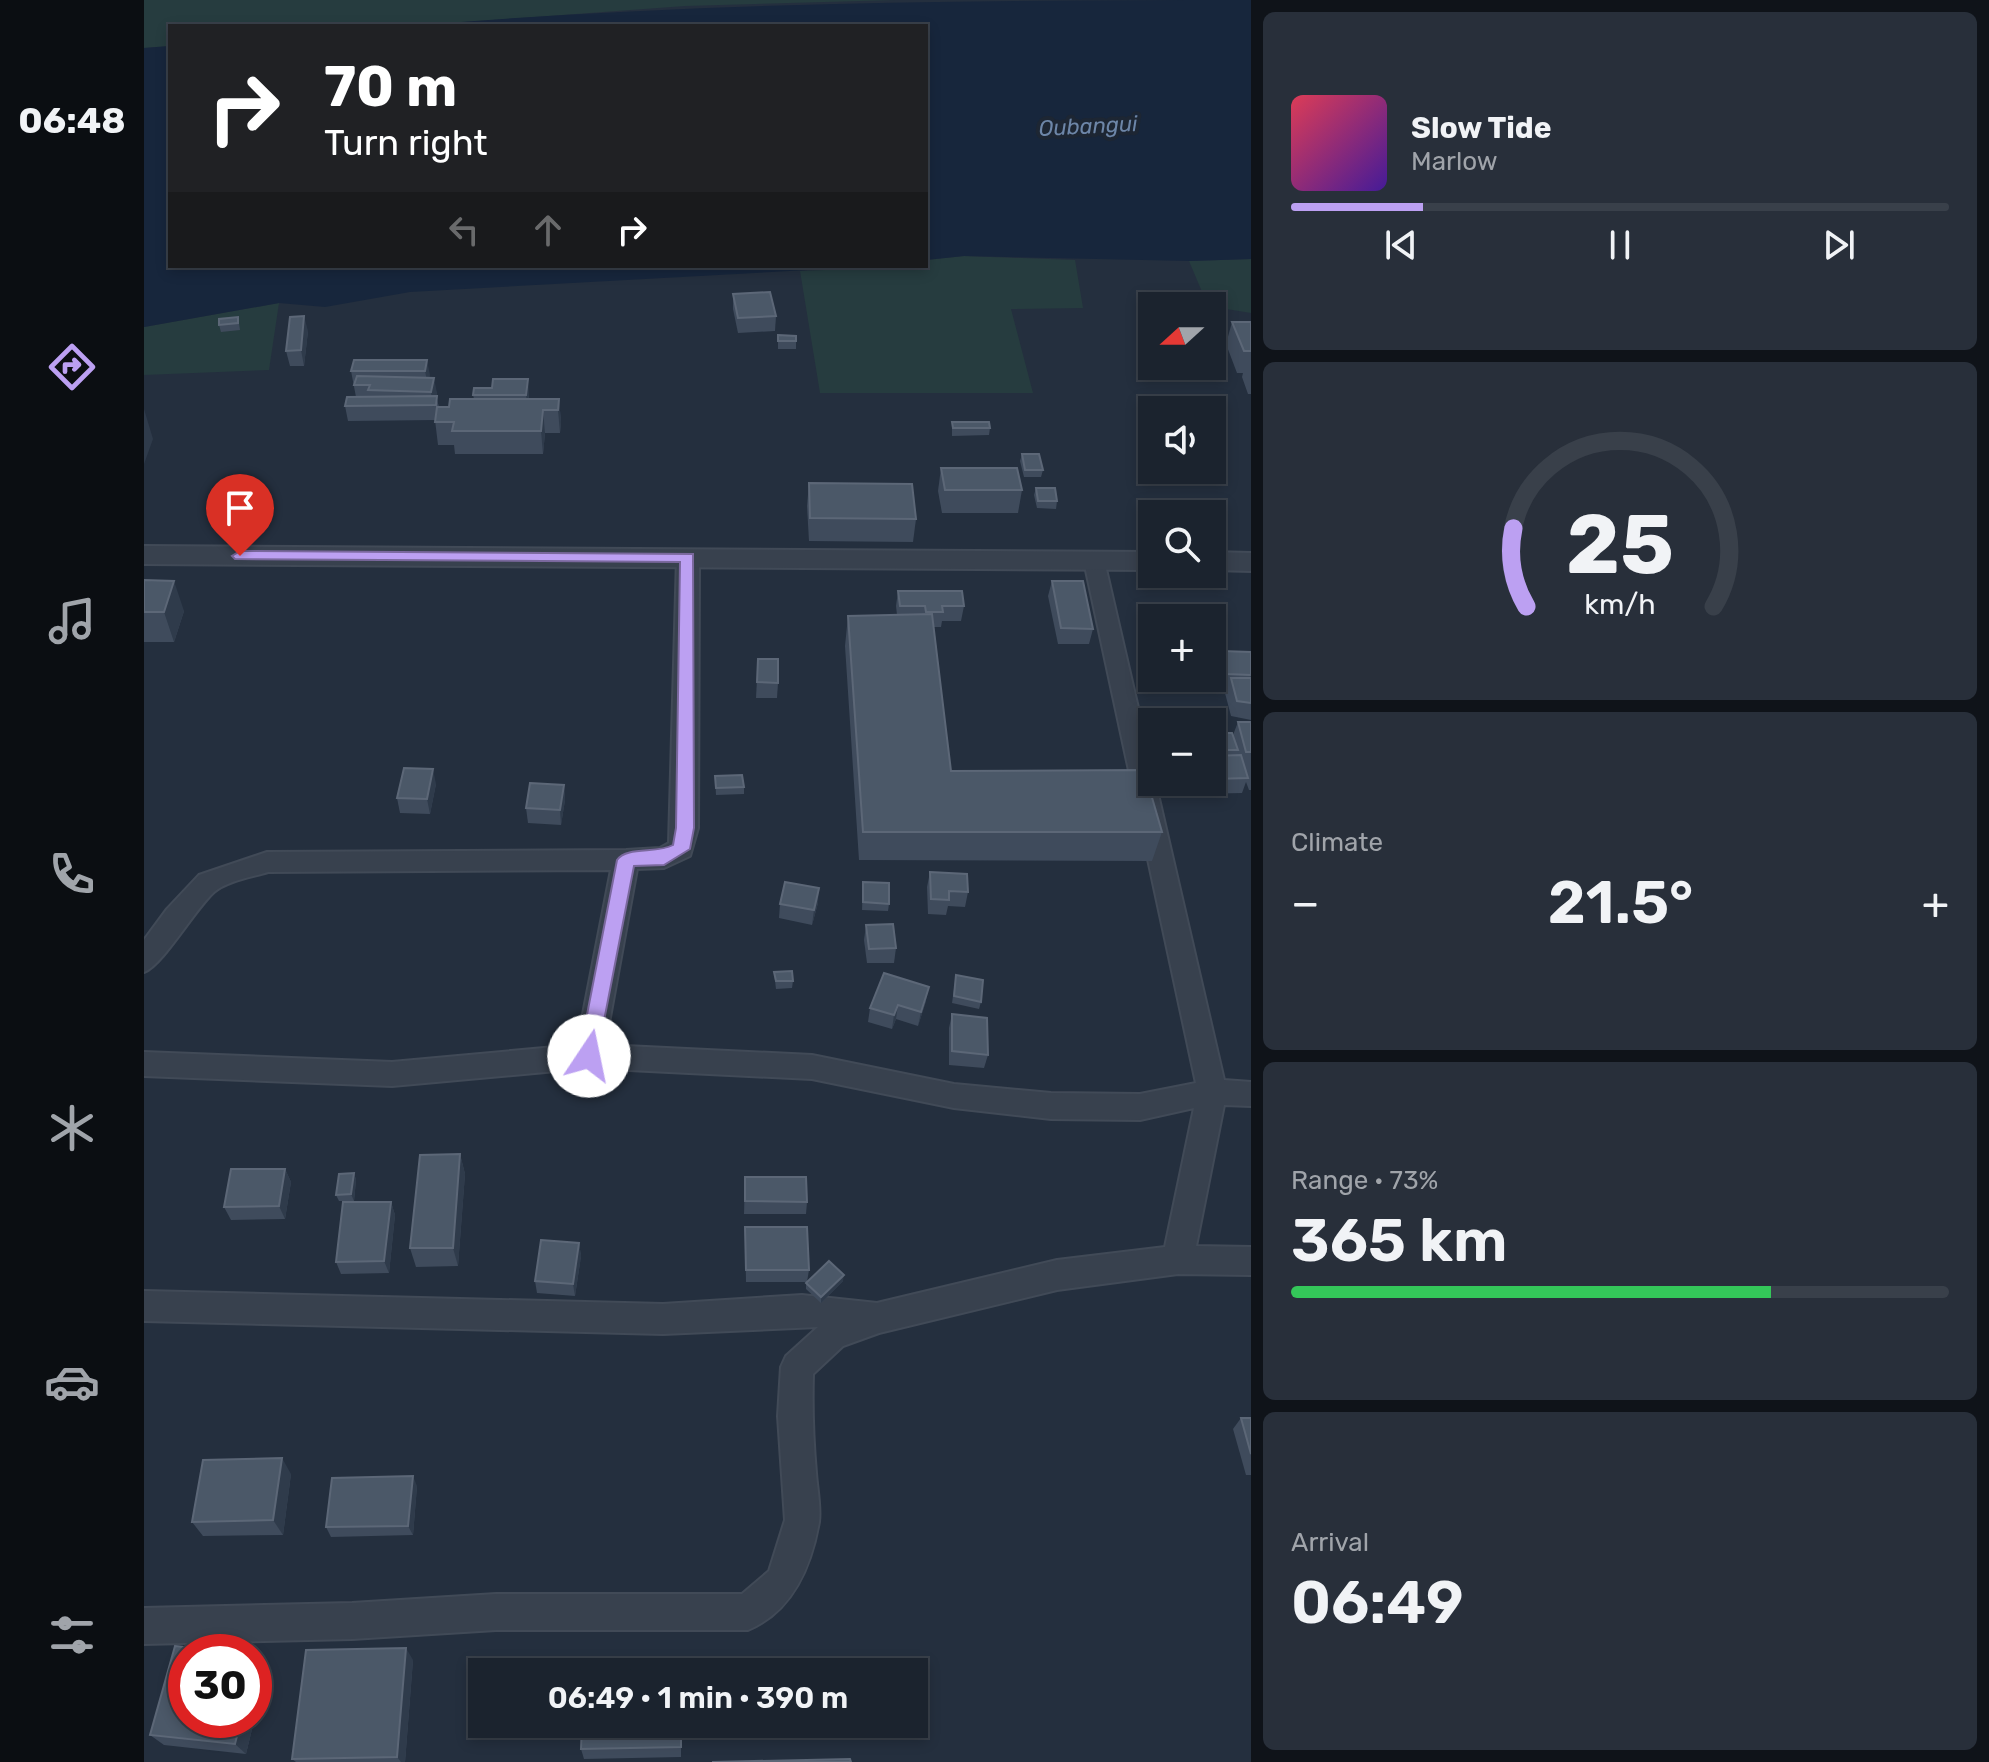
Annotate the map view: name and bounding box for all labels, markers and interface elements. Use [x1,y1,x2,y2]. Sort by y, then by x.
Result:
text: 70 m [324,54,457,120]
icon: right [192,56,296,160]
text: 06:48 [18,99,126,142]
water label: Oubangui [1038,110,1139,142]
text: Slow Tide [1411,110,1551,146]
text: Turn right [324,121,488,164]
text: Marlow [1411,146,1498,177]
icon: left [442,208,486,252]
icon: ahead [526,208,570,252]
icon: right [610,208,654,252]
icon: previous [1379,223,1423,267]
icon: pause [1598,223,1642,267]
icon: next [1817,223,1861,267]
north arrow [1138,292,1226,380]
map controls [1138,292,1226,796]
icon: directions [44,339,100,395]
button: sound [1138,396,1226,484]
pin [206,474,274,556]
icon: arrive [218,486,262,530]
text: 25 [1566,495,1674,594]
button: search [1138,500,1226,588]
text: km/h [1584,587,1656,621]
icon: music [44,593,100,649]
button: + [1138,604,1226,692]
button: − [1138,708,1226,796]
text: Climate [1291,827,1383,858]
icon: phone [44,846,100,902]
text: 21.5° [1548,867,1693,938]
text: − [1291,877,1320,929]
text: + [1922,877,1949,929]
position arrow [547,1014,631,1098]
icon: climate [44,1100,100,1156]
text: Range · 73% [1291,1165,1438,1196]
text: 365 km [1291,1205,1508,1276]
icon: car [44,1354,100,1410]
text: Arrival [1291,1527,1369,1558]
text: 06:49 [1291,1567,1464,1638]
icon: filters [44,1607,100,1663]
speed limit sign: 30 [168,1634,272,1738]
text: 06:49 · 1 min · 390 m [548,1680,848,1716]

